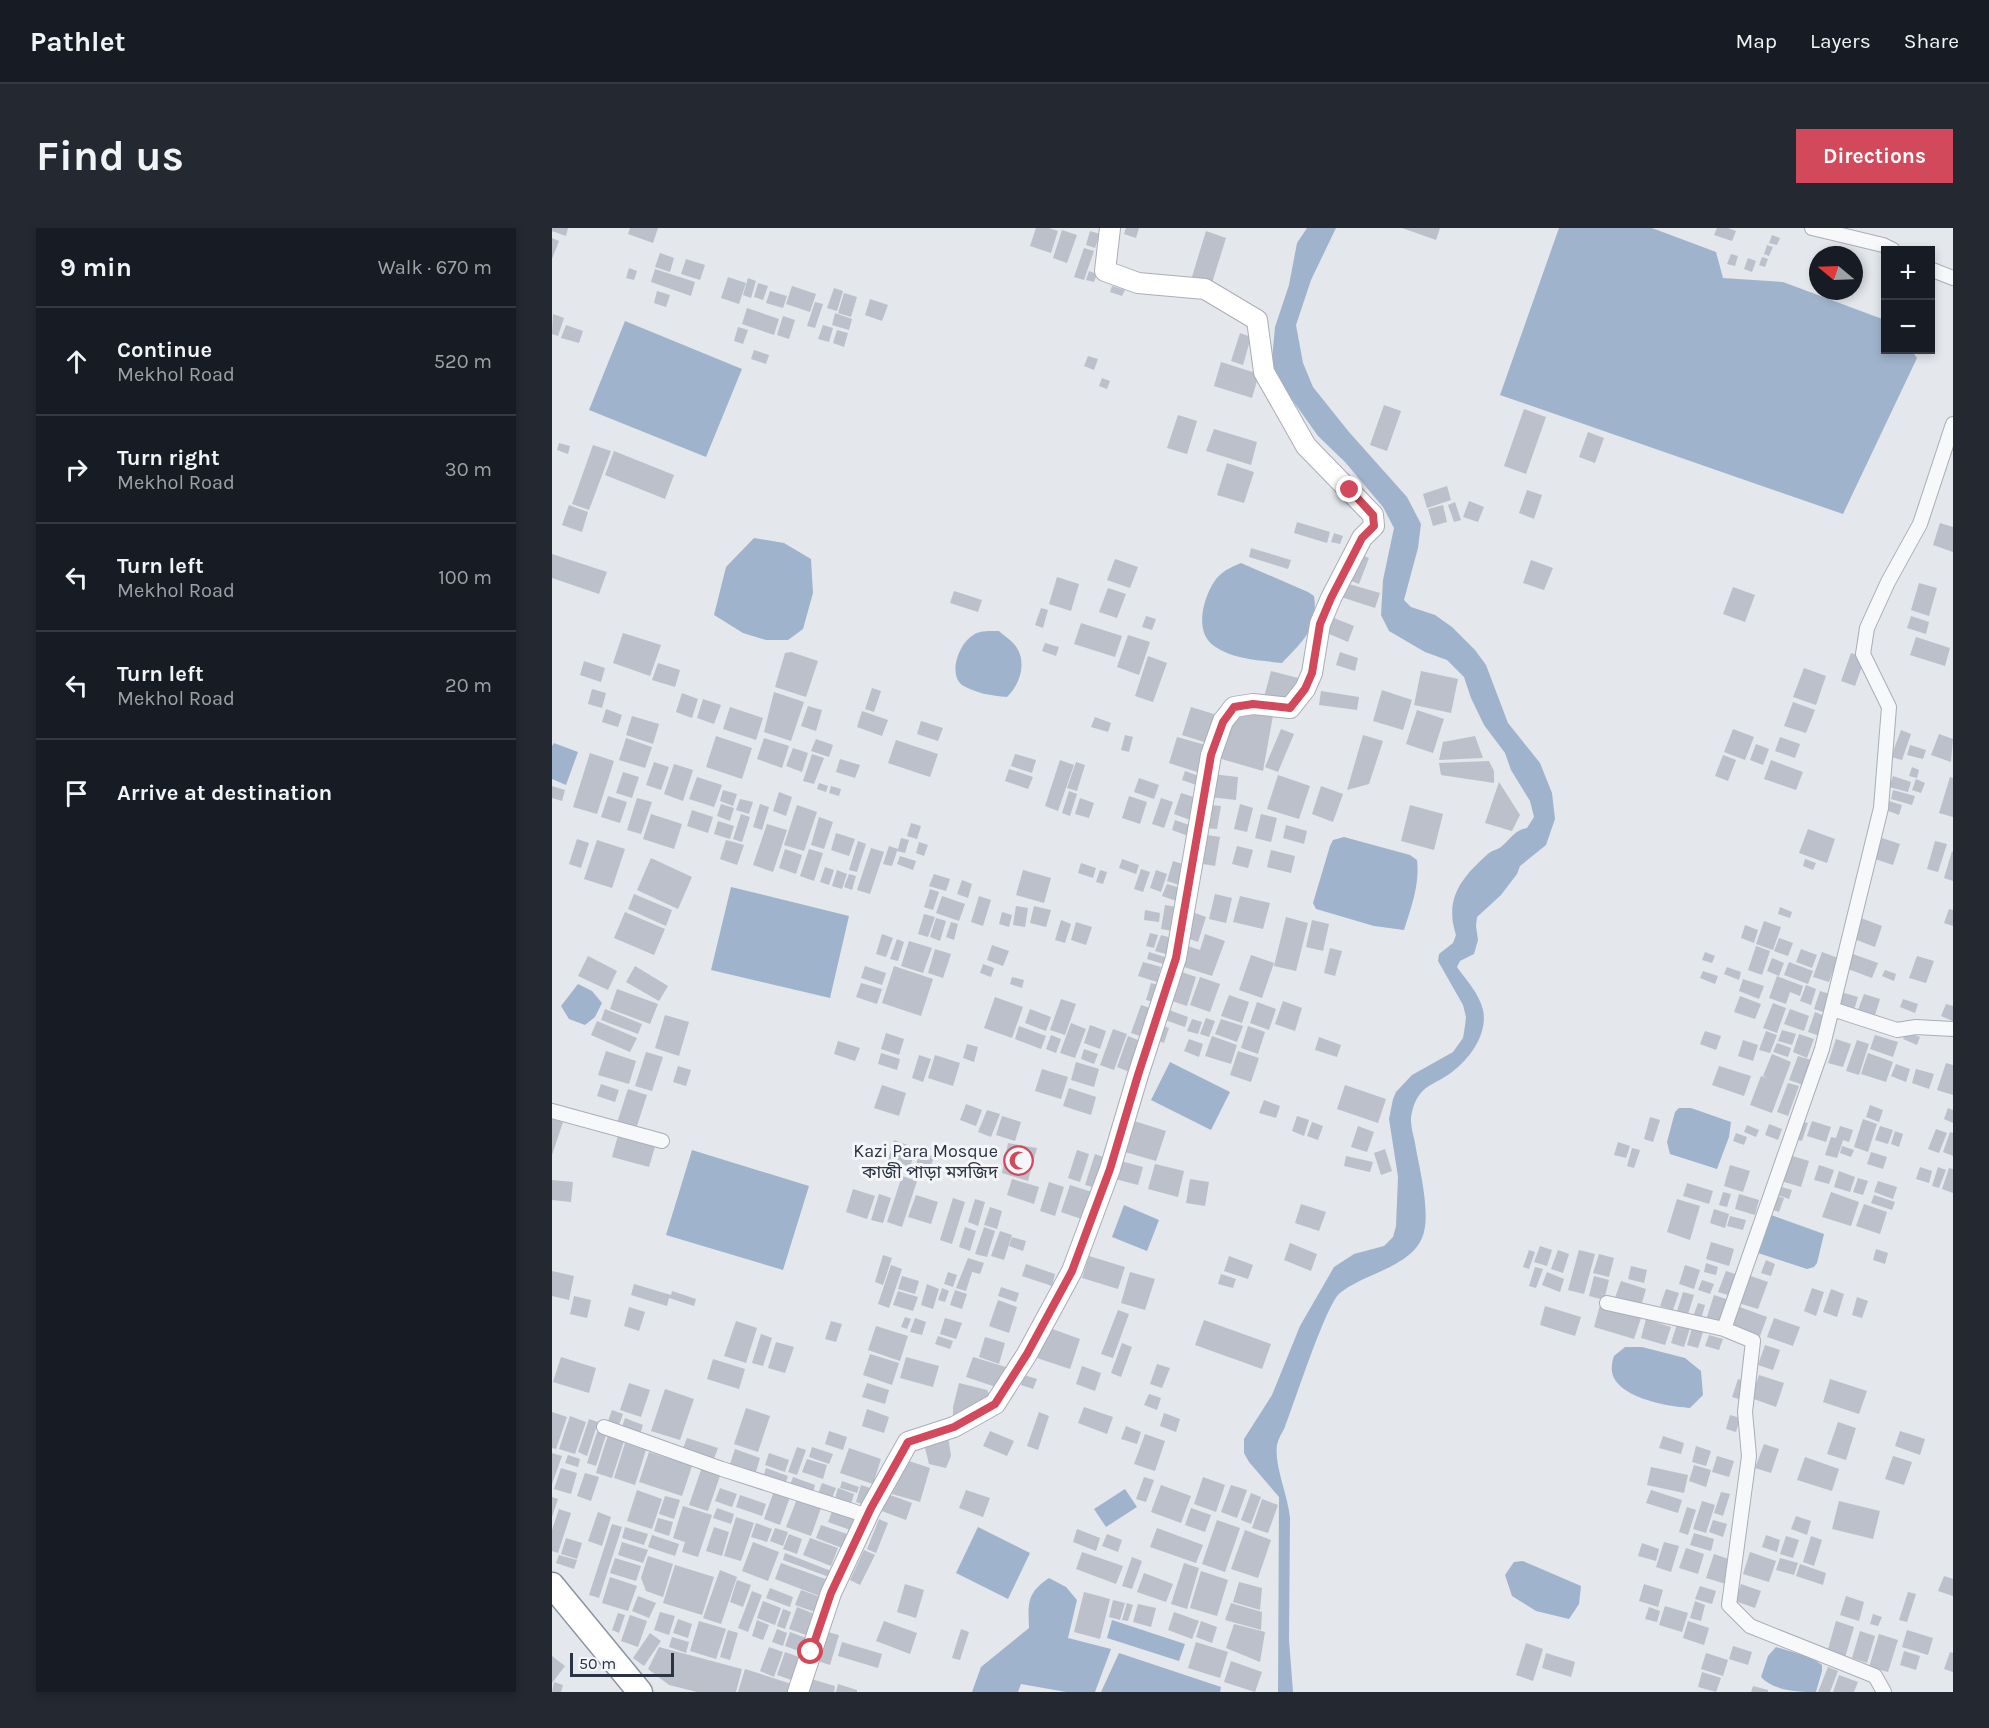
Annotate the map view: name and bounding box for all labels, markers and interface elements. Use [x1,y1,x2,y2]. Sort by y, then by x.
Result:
text: Pathlet [30,25,126,58]
text: Map [1735,29,1777,53]
text: Layers [1810,29,1871,53]
text: Share [1904,29,1959,53]
button: Directions [1796,129,1953,183]
text: Find us [36,131,184,181]
north arrow [1809,246,1863,300]
map controls [1881,246,1935,354]
button: + [1881,246,1935,300]
text: 9 min [60,252,132,283]
text: Walk · 670 m [378,256,492,279]
button: − [1881,300,1935,354]
text: Continue [117,337,212,363]
icon: ahead [60,345,93,378]
text: 520 m [434,350,492,373]
text: Mekhol Road [117,363,235,386]
text: Turn right [117,445,220,471]
icon: right [60,453,93,486]
text: 30 m [445,458,492,481]
text: Mekhol Road [117,471,235,494]
route end [1336,476,1362,502]
text: Turn left [117,553,204,579]
icon: left [60,561,93,594]
text: 100 m [438,566,492,589]
text: Mekhol Road [117,579,235,602]
text: Turn left [117,661,204,687]
icon: left [60,669,93,702]
text: 20 m [445,674,492,697]
text: Mekhol Road [117,687,235,710]
icon: arrive [60,777,93,810]
text: Arrive at destination [117,780,332,806]
place label: Kazi Para Mosque কাজী পাড়া মসজিদ [853,1140,999,1183]
mosque icon: Kazi Para Mosque কাজী পাড়া মসজিদ [1003,1145,1035,1177]
route start [797,1638,823,1664]
scale bar [570,1650,674,1678]
text: 50 m [579,1654,616,1673]

